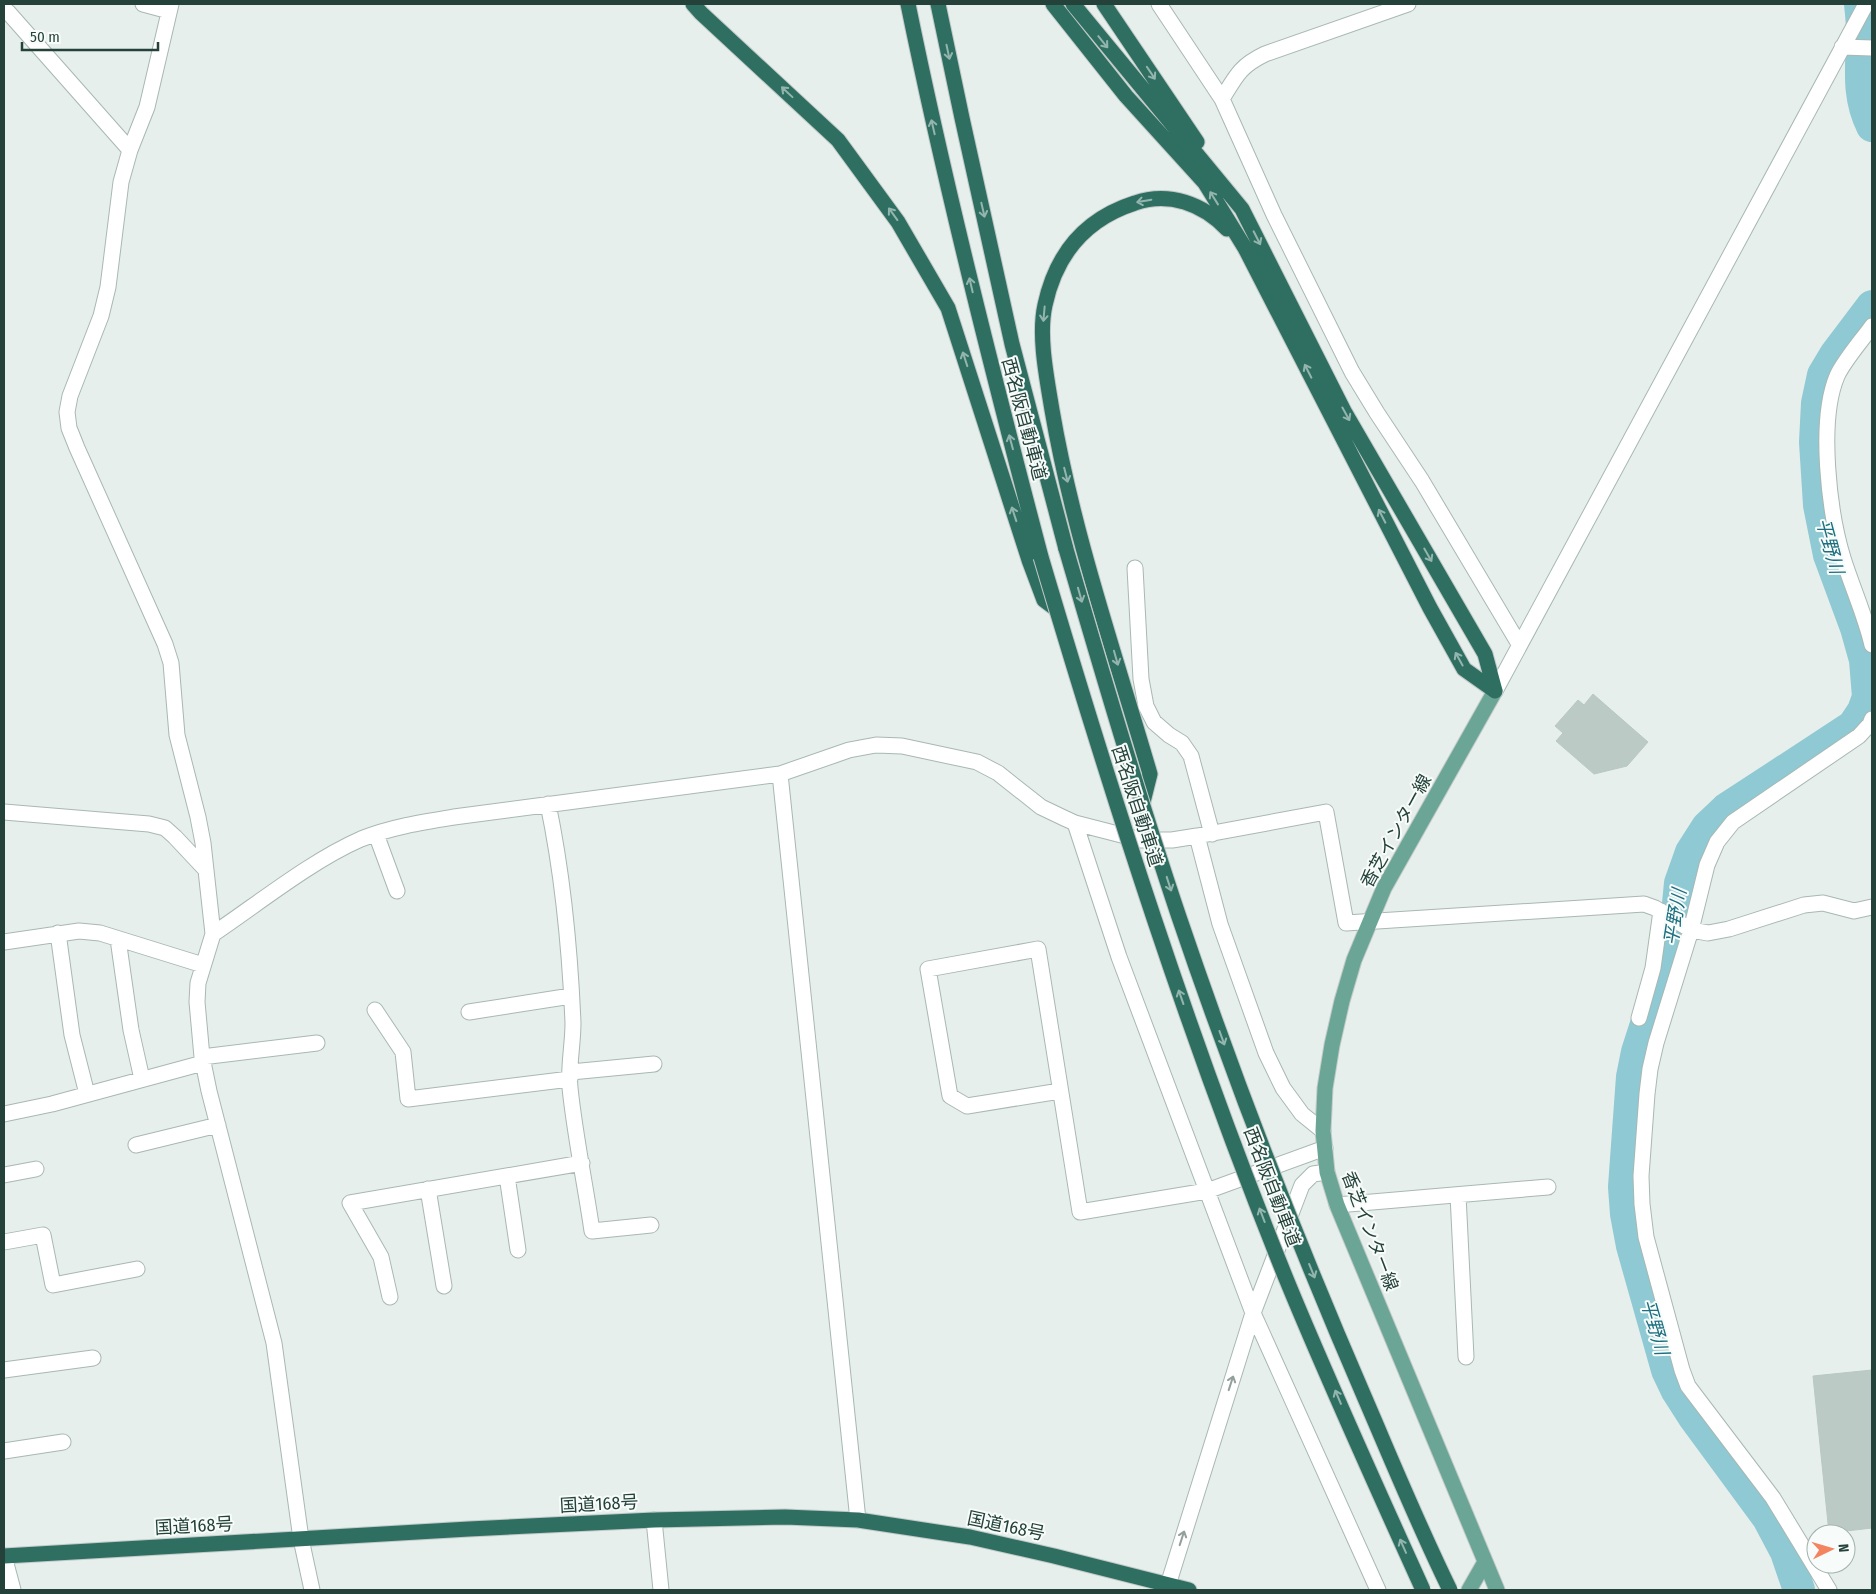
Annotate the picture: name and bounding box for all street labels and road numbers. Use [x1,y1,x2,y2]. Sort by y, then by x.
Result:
street label: 西名阪自動車道 [997,355,1051,483]
street label: 西名阪自動車道 [1107,743,1167,869]
street label: 香芝インター線 [1356,771,1436,891]
street label: 西名阪自動車道 [1239,1124,1305,1250]
street label: 香芝インター線 [1337,1168,1403,1294]
street label: 国道168号 [559,1491,639,1517]
street label: 国道168号 [965,1507,1047,1545]
street label: 国道168号 [154,1513,234,1539]

